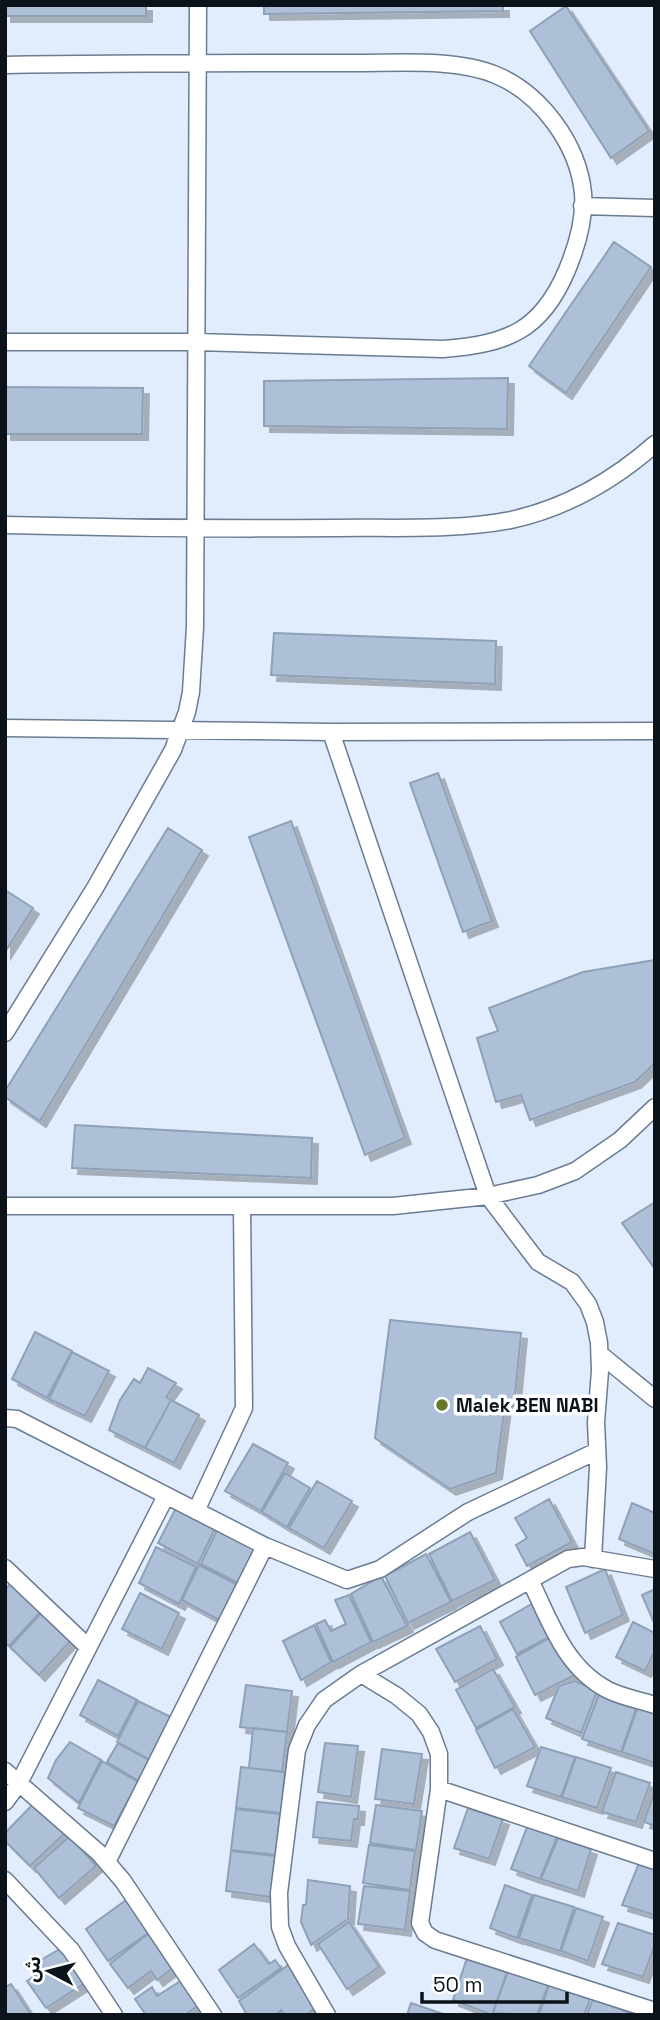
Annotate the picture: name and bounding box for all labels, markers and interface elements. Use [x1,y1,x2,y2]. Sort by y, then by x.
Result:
place label: Malek BEN NABI [456,1393,598,1418]
marker: Malek BEN NABI [434,1397,450,1413]
north arrow [14,1936,84,2006]
text: ش [19,1955,47,1983]
scale bar [422,1960,567,2004]
text: 50 m [433,1971,483,1998]

